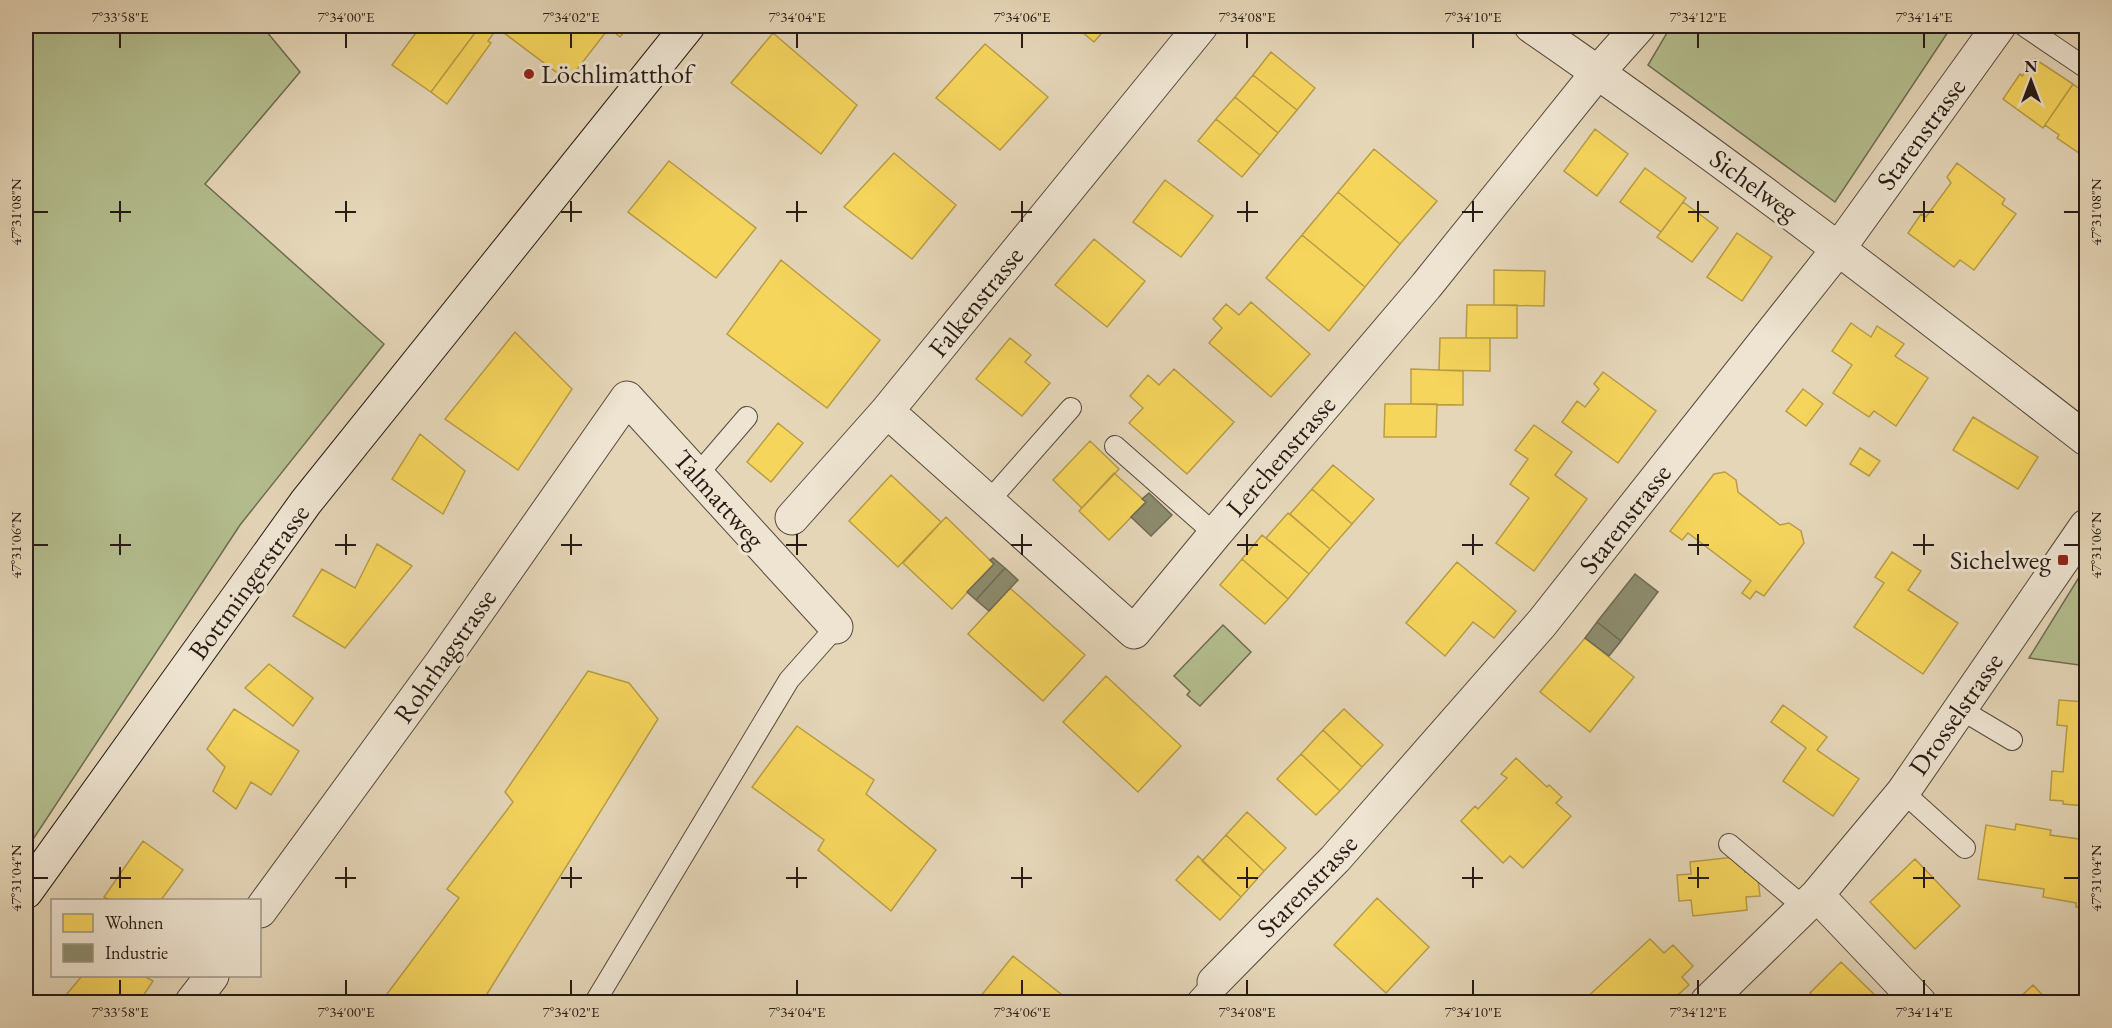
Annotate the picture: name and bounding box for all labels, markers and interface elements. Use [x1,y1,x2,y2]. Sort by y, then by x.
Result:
text: 7°33'58"E [92,7,149,26]
text: 7°34'00"E [318,7,375,26]
text: 7°34'02"E [543,7,600,26]
text: 7°34'04"E [769,7,826,26]
text: 7°34'06"E [994,7,1051,26]
text: 7°34'08"E [1219,7,1276,26]
text: 7°34'10"E [1445,7,1502,26]
text: 7°34'12"E [1670,7,1727,26]
text: 7°34'14"E [1896,7,1953,26]
north arrow [2001,51,2061,111]
place label: Löchlimatthof [541,56,696,91]
text: N [2025,56,2038,77]
marker: Löchlimatthof [522,67,536,81]
street label: Starenstrasse [1868,71,1973,197]
street label: Sichelweg [1703,141,1806,229]
text: 47°31'08"N [6,178,25,246]
text: 47°31'08"N [2086,178,2105,246]
street label: Falkenstrasse [920,239,1031,364]
street label: Lerchenstrasse [1218,388,1343,524]
street label: Talmattweg [666,442,773,556]
street label: Starenstrasse [1571,456,1679,581]
street label: Bottmingerstrasse [180,497,317,667]
text: 47°31'06"N [6,511,25,579]
text: 47°31'06"N [2086,511,2105,579]
place label: Sichelweg [1950,542,2051,577]
marker: Sichelweg [2056,553,2070,567]
street label: Rohrhagstrasse [385,582,504,730]
street label: Drosselstrasse [1900,645,2011,782]
street label: Starenstrasse [1249,827,1365,945]
text: 47°31'04"N [6,844,25,912]
text: 47°31'04"N [2086,844,2105,912]
legend [51,899,261,977]
text: Wohnen [105,911,164,934]
text: Industrie [105,941,168,964]
text: 7°33'58"E [92,1002,149,1021]
text: 7°34'00"E [318,1002,375,1021]
text: 7°34'02"E [543,1002,600,1021]
text: 7°34'04"E [769,1002,826,1021]
text: 7°34'06"E [994,1002,1051,1021]
text: 7°34'08"E [1219,1002,1276,1021]
text: 7°34'10"E [1445,1002,1502,1021]
text: 7°34'12"E [1670,1002,1727,1021]
text: 7°34'14"E [1896,1002,1953,1021]

